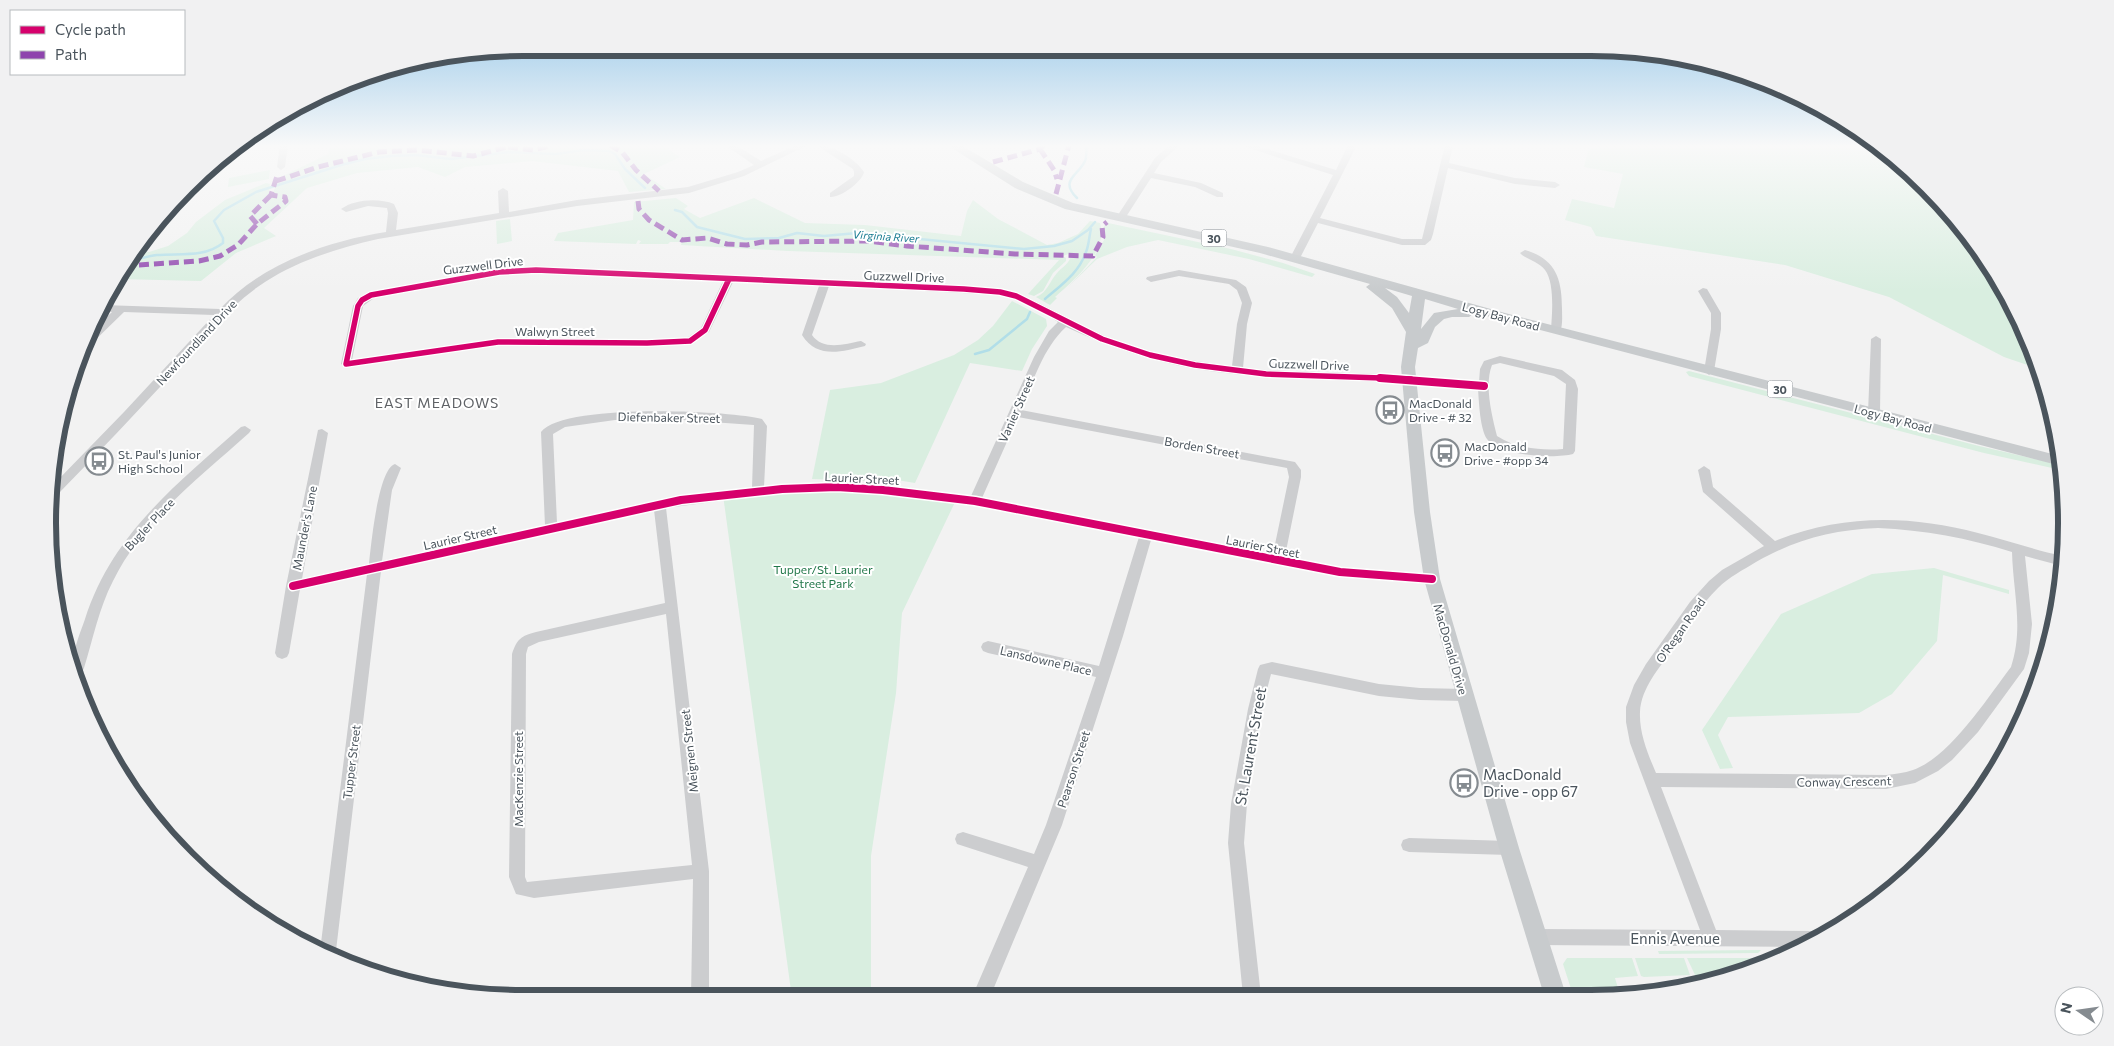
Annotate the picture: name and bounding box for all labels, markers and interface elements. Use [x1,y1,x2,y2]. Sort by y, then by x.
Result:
legend [10,10,185,75]
text: Cycle path [55,20,126,38]
text: Path [55,45,87,63]
water label: Virginia River [852,227,920,245]
road number: 30 [1202,230,1226,247]
street label: Guzzwell Drive [442,253,524,277]
street label: Guzzwell Drive [864,268,944,284]
street label: Newfoundland Drive [153,296,239,388]
street label: Logy Bay Road [1461,299,1541,333]
street label: Walwyn Street [515,324,595,338]
street label: Guzzwell Drive [1269,356,1349,372]
street label: Vanier Street [995,374,1037,444]
road number: 30 [1768,380,1792,398]
district label: EAST MEADOWS [375,394,499,411]
bus stop icon: MacDonald Drive - # 32 [1375,395,1405,425]
place label: MacDonald Drive - # 32 [1409,396,1472,424]
street label: Logy Bay Road [1853,401,1933,435]
street label: Diefenbaker Street [618,409,721,425]
street label: Borden Street [1163,434,1241,460]
bus stop icon: MacDonald Drive - #opp 34 [1430,438,1460,468]
place label: MacDonald Drive - #opp 34 [1464,439,1549,467]
bus stop icon: St. Paul's Junior High School [84,446,114,476]
place label: St. Paul's Junior High School [118,447,201,475]
street label: Laurier Street [824,469,900,487]
street label: Maunder's Lane [289,485,319,571]
street label: Bugler Place [121,495,177,553]
street label: Laurier Street [422,522,498,552]
street label: Laurier Street [1225,532,1301,560]
park label: Tupper/St. Laurier Street Park [773,562,873,590]
street label: O'Regan Road [1652,595,1708,665]
street label: MacDonald Drive [1431,602,1471,696]
street label: Lansdowne Place [999,643,1093,677]
street label: St. Laurent Street [1231,686,1269,806]
street label: Meignen Street [678,709,700,793]
street label: Tupper Street [339,724,363,800]
street label: Pearson Street [1054,729,1092,809]
street label: MacKenzie Street [511,731,525,827]
place label: MacDonald Drive - opp 67 [1483,765,1578,800]
bus stop icon: MacDonald Drive - opp 67 [1449,768,1479,798]
street label: Conway Crescent [1796,773,1892,789]
street label: Ennis Avenue [1630,929,1720,947]
north arrow [2054,986,2104,1036]
text: N [2056,1001,2075,1015]

